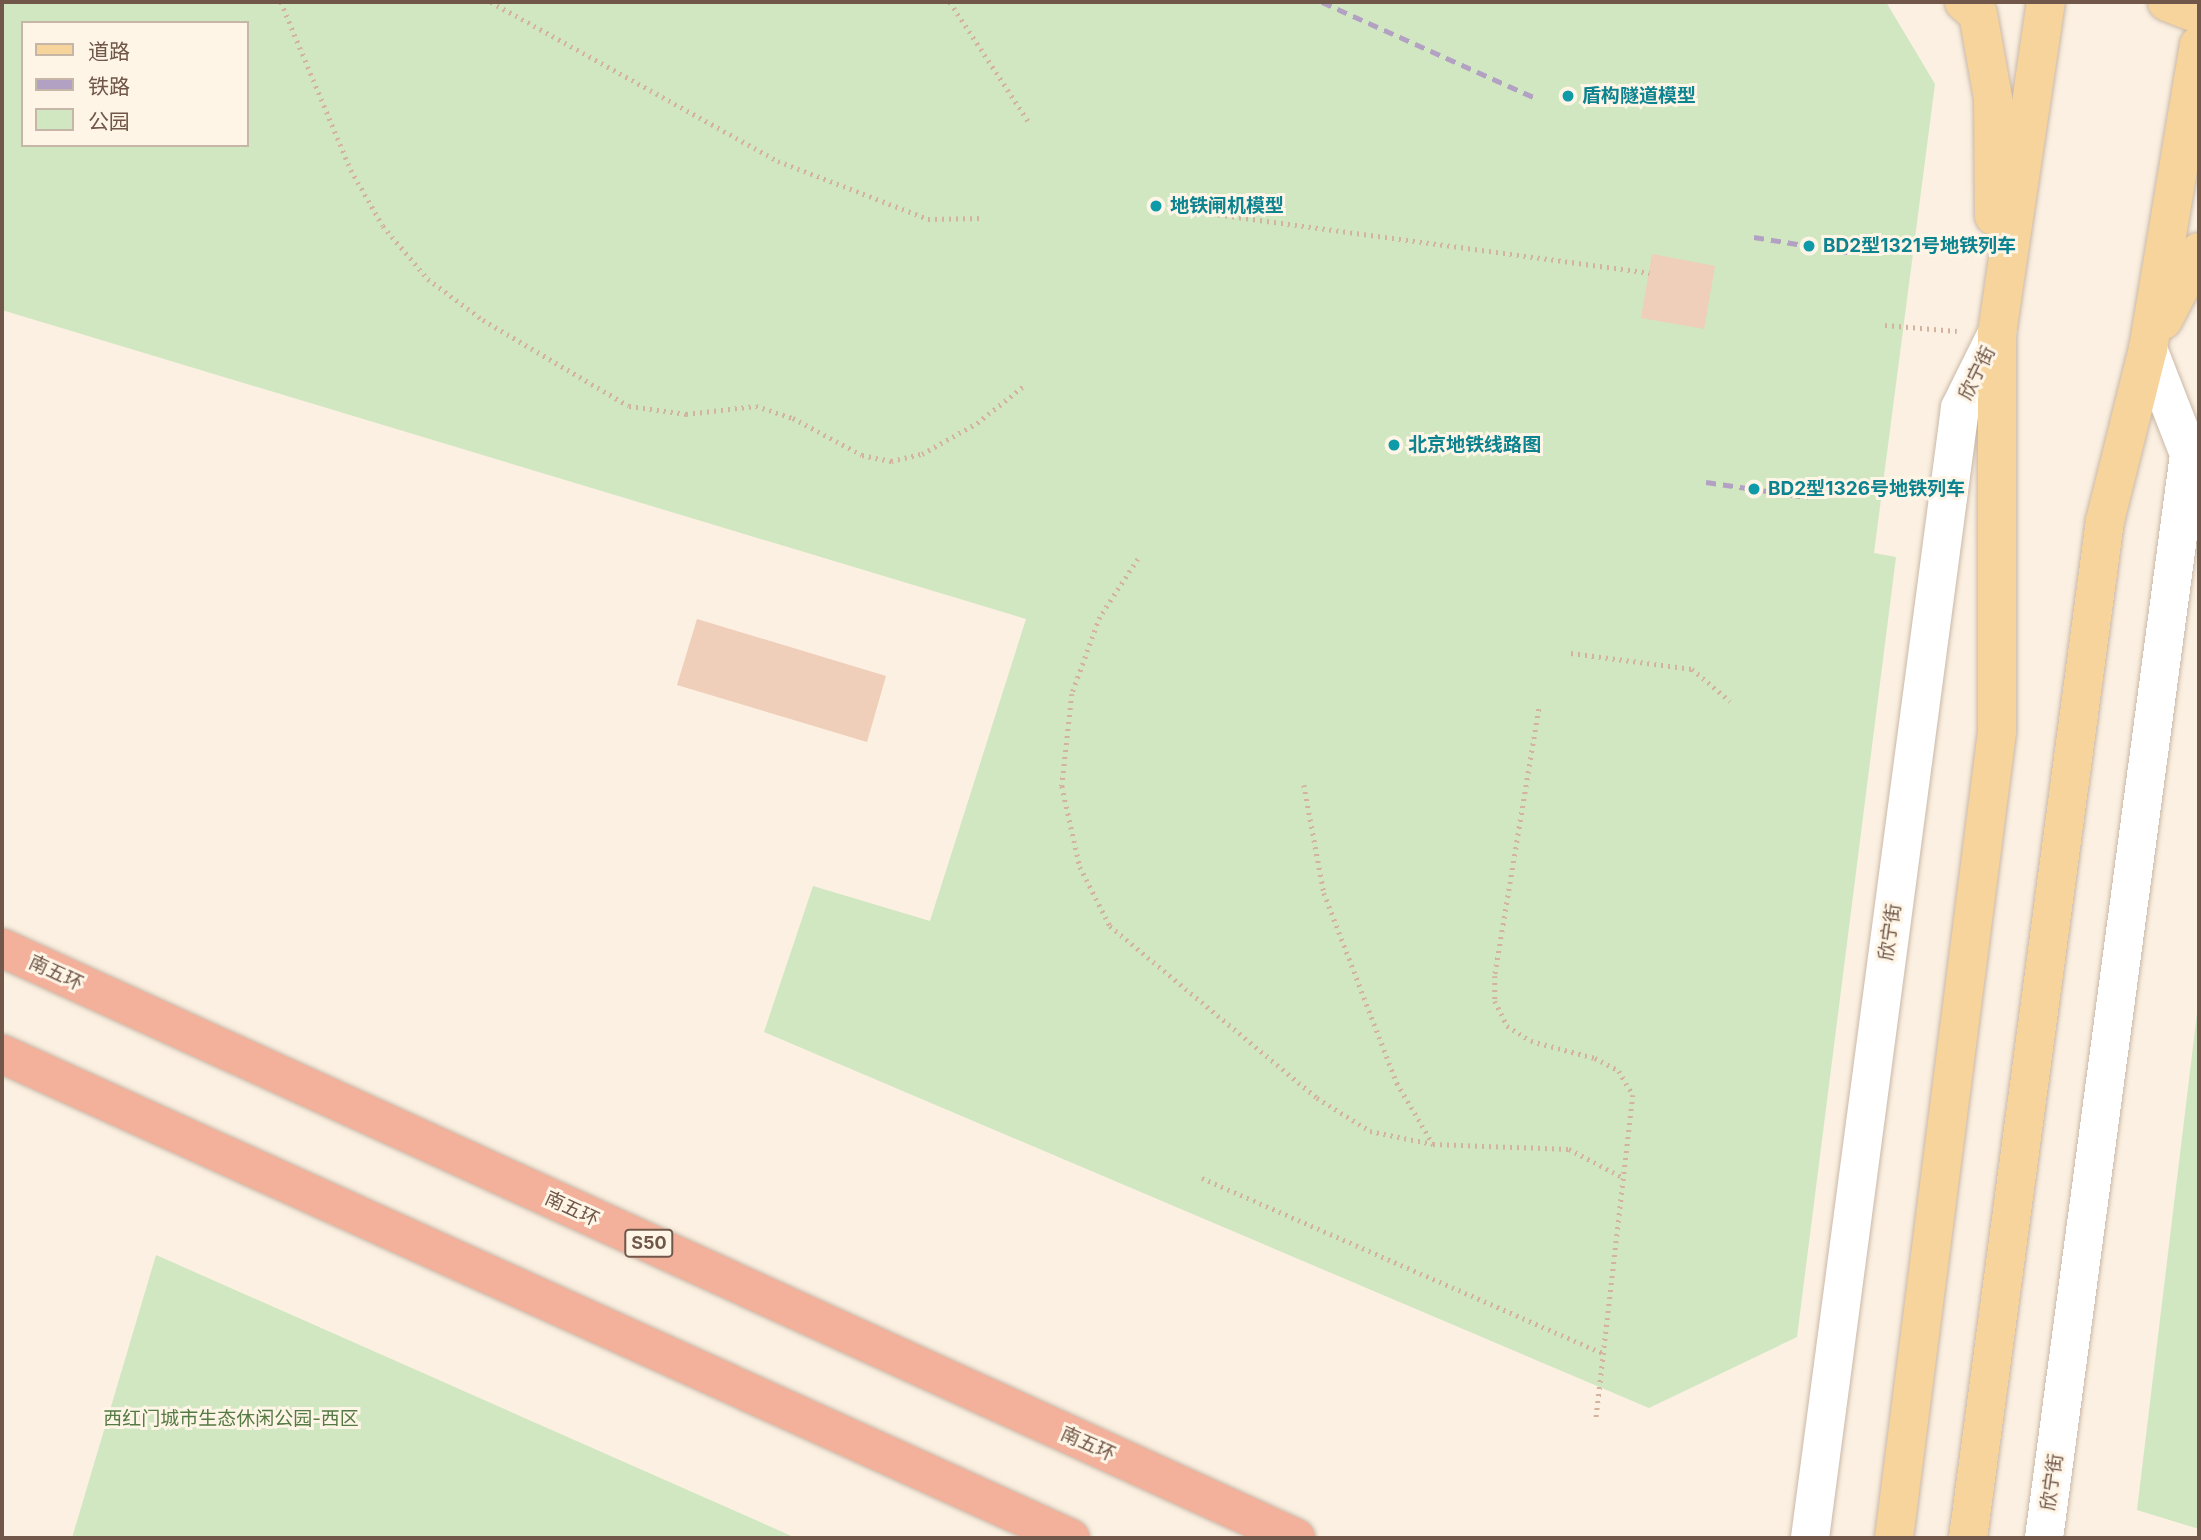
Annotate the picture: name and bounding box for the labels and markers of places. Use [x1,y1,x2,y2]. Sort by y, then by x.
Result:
place label: 盾构隧道模型 [1582,85,1696,107]
marker: 盾构隧道模型 [1560,88,1576,104]
place label: 地铁闸机模型 [1170,195,1284,217]
marker: 地铁闸机模型 [1148,198,1164,214]
place label: BD2型1321号地铁列车 [1823,235,2016,257]
marker: BD2型1321号地铁列车 [1801,238,1817,254]
place label: 北京地铁线路图 [1408,434,1541,456]
marker: 北京地铁线路图 [1386,437,1402,453]
place label: BD2型1326号地铁列车 [1768,478,1965,500]
marker: BD2型1326号地铁列车 [1746,481,1762,497]

